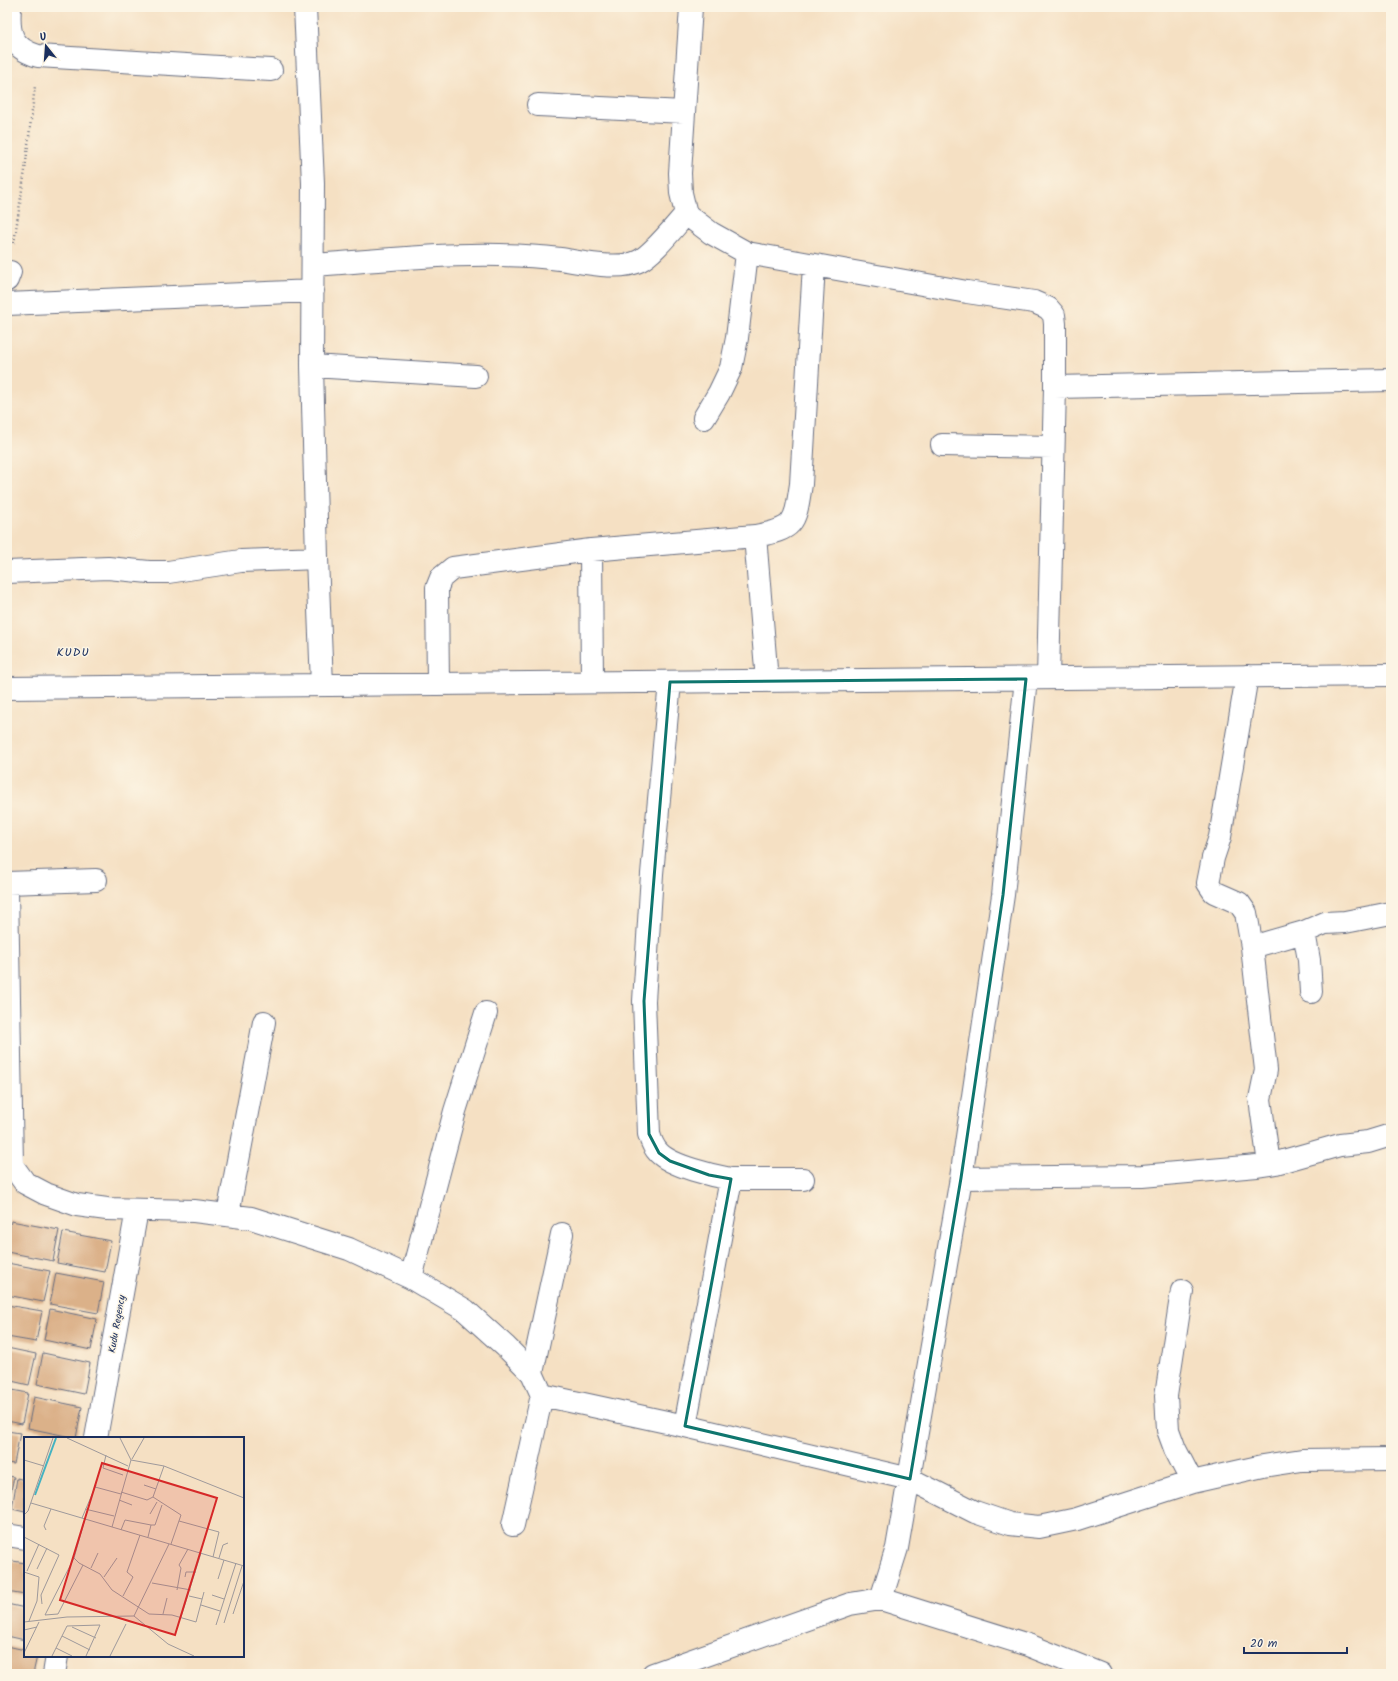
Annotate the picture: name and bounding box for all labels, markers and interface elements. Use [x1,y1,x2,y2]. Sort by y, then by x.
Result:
north arrow [26,26,66,66]
text: U [38,28,50,47]
district label: KUDU [56,643,90,662]
street label: Kudu Regency [104,1293,130,1354]
inset map [24,1437,244,1657]
scale bar [1244,1629,1347,1655]
text: 20 m [1250,1634,1278,1653]

